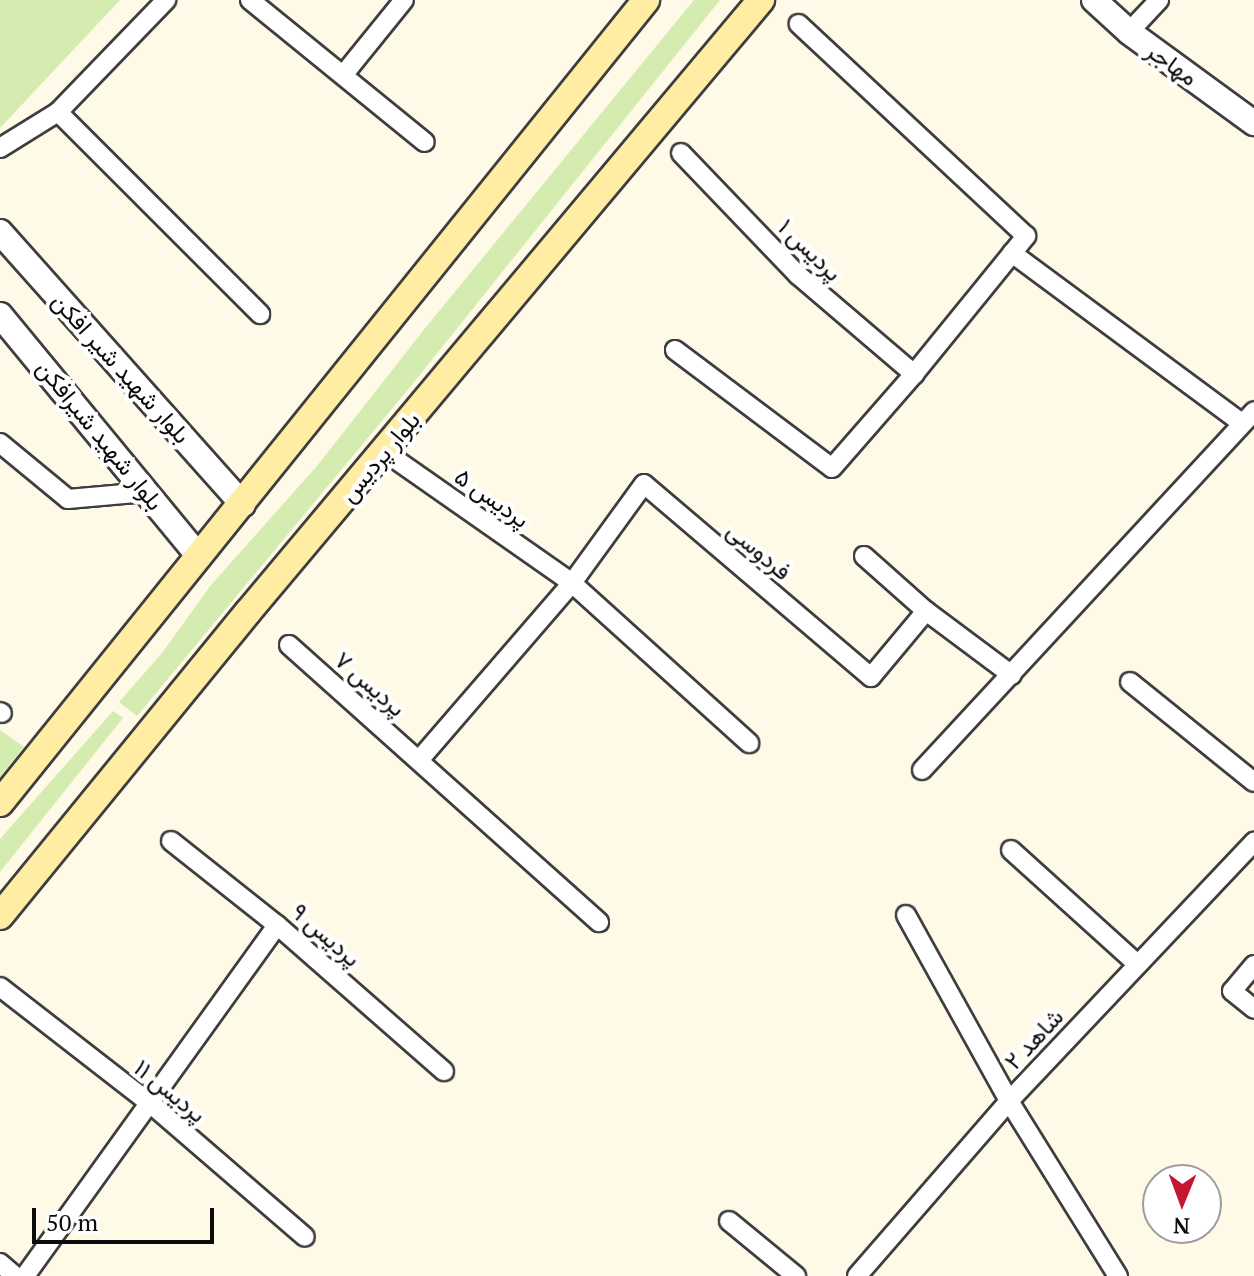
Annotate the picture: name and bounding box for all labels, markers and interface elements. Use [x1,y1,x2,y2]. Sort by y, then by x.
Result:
street label: مهاجر [1141,36,1203,92]
street label: پردیس ۱ [772,213,848,287]
street label: بلوار شهید شیر افکن [46,287,196,449]
street label: بلوار شهید شیرافکن [30,354,170,516]
street label: بلوار پردیس [334,406,426,508]
street label: پردیس ۵ [449,462,535,534]
street label: فردوسی [721,516,797,586]
street label: پردیس ۷ [329,645,411,723]
street label: پردیس ۹ [286,897,366,973]
street label: شاهد ۲ [999,1002,1069,1076]
street label: پردیس ۱۱ [128,1053,212,1129]
north arrow [1142,1164,1222,1244]
scale bar [36,1192,218,1242]
text: 50 m [46,1206,98,1238]
text: N [1173,1212,1190,1241]

